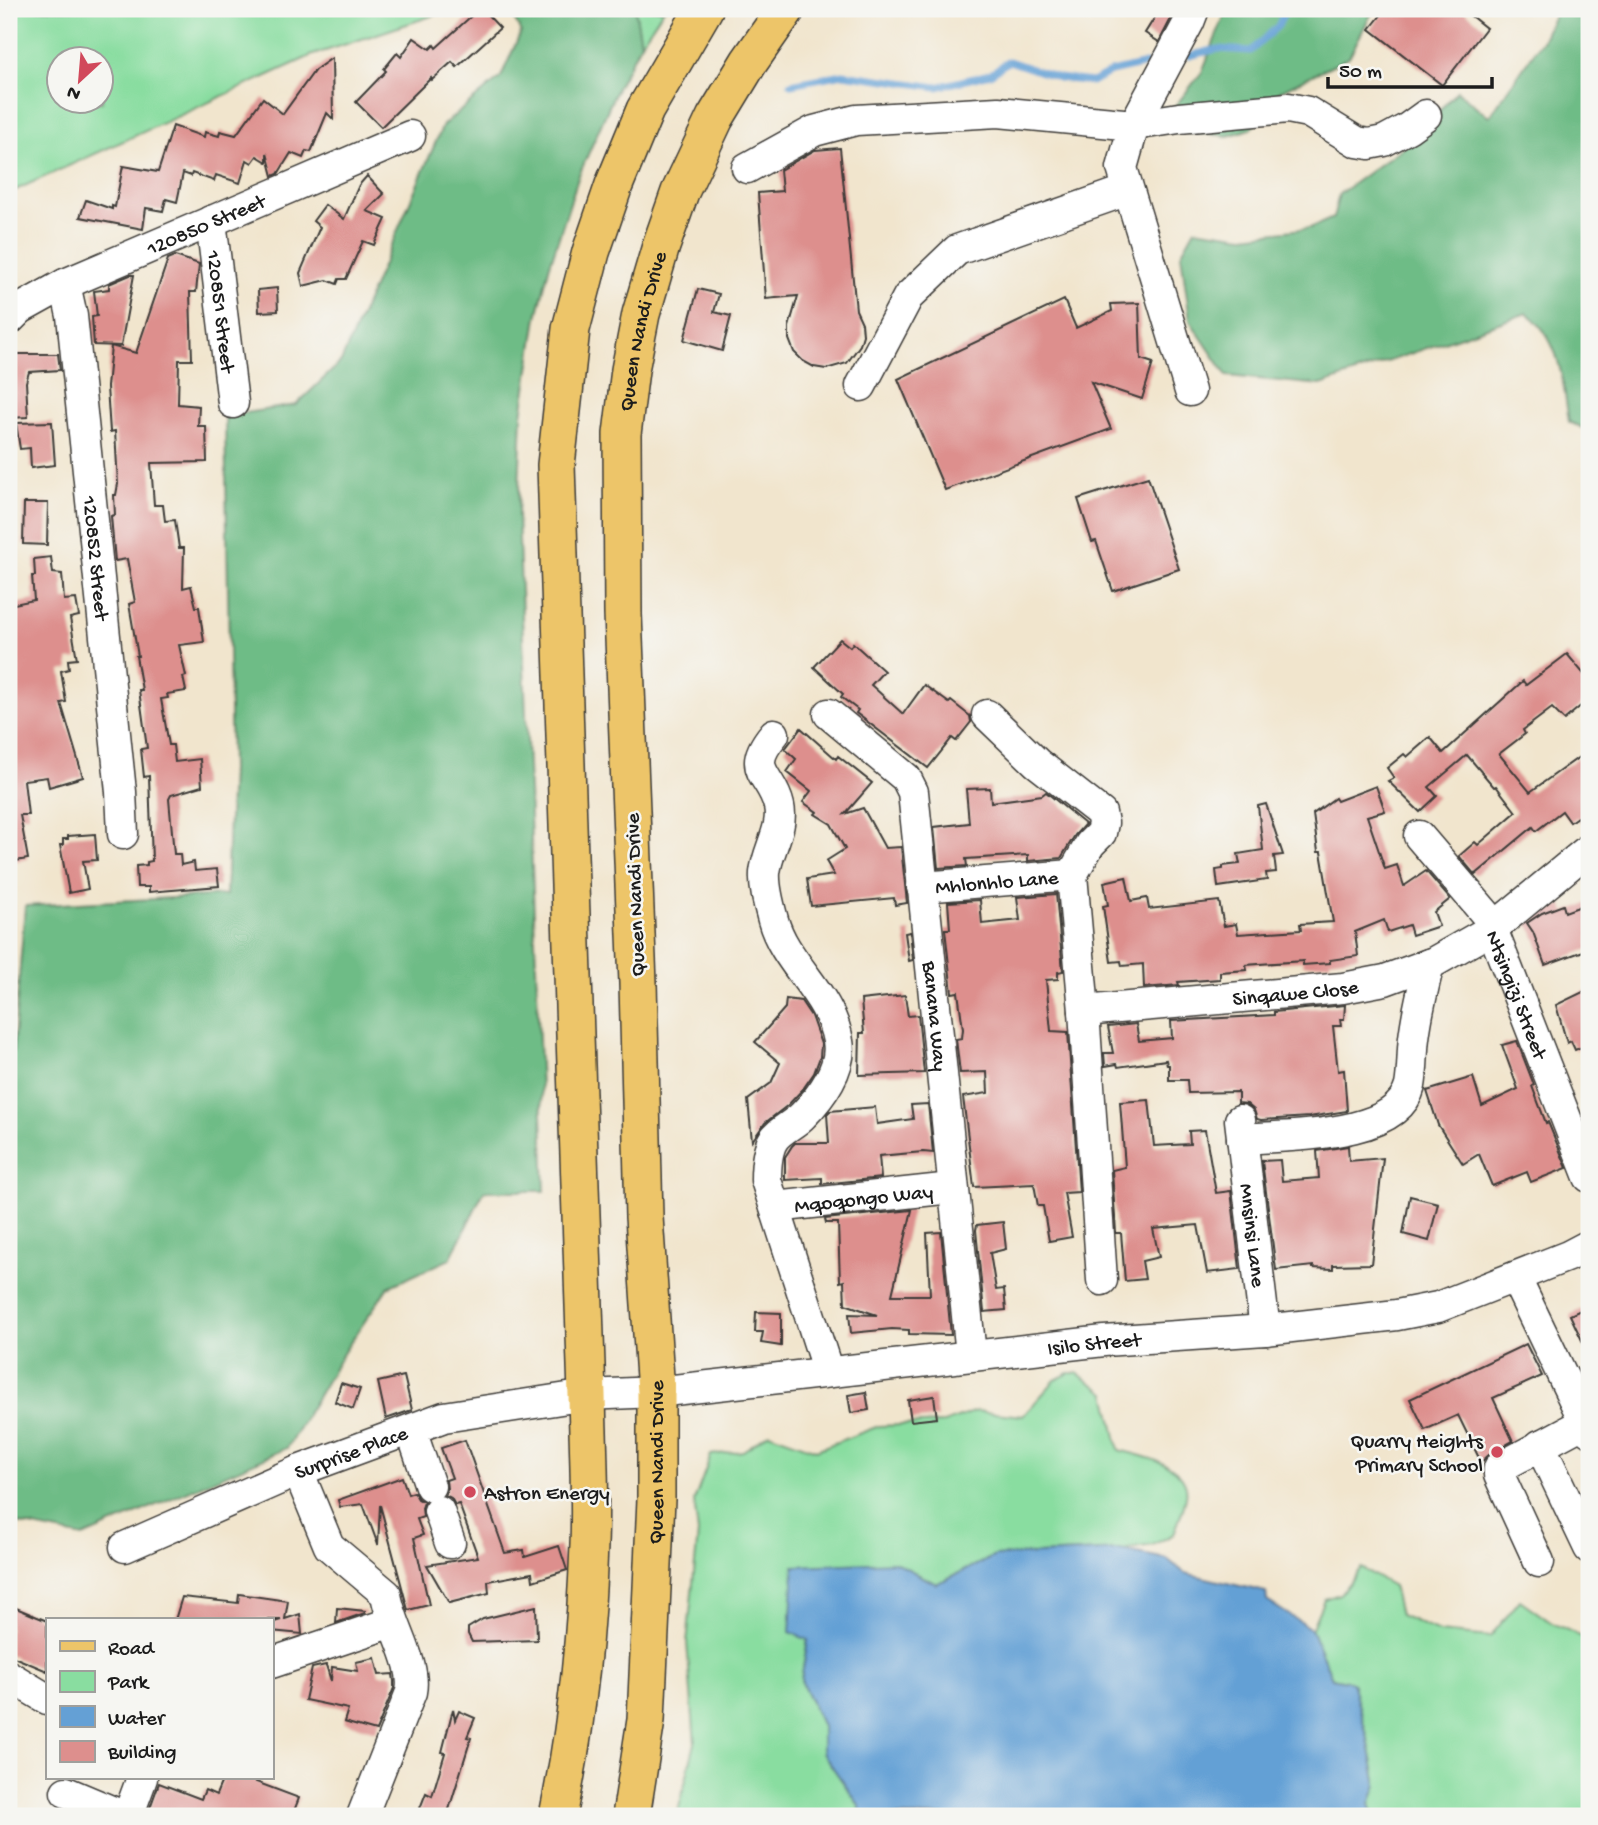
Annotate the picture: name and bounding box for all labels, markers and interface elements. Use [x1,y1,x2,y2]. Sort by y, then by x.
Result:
north arrow [46,46,116,116]
scale bar [1328,46,1493,90]
text: 50 m [1339,61,1382,86]
text: N [63,79,85,105]
street label: 120850 Street [143,190,272,264]
street label: 120851 Street [199,248,239,377]
street label: Queen Nandi Drive [616,248,675,413]
street label: 120852 Street [75,494,112,624]
street label: Queen Nandi Drive [622,812,653,977]
street label: Mhlonhlo Lane [935,867,1061,902]
street label: Ntsingizi Street [1478,928,1552,1066]
street label: Banana Way [914,959,951,1073]
street label: Sinqawe Close [1232,976,1362,1014]
street label: Mqoqongo Way [793,1181,934,1221]
street label: Mnsinsi Lane [1232,1182,1269,1290]
street label: Isilo Street [1046,1329,1144,1363]
street label: Queen Nandi Drive [645,1378,672,1545]
street label: Surprise Place [292,1422,413,1487]
place label: Quarry Heights Primary School [1350,1431,1484,1480]
marker: Quarry Heights Primary School [1489,1444,1505,1460]
place label: Astron Energy [484,1483,610,1508]
marker: Astron Energy [462,1484,478,1500]
legend [46,1618,273,1780]
text: Road [108,1638,156,1663]
text: Park [107,1672,151,1697]
text: Water [108,1708,166,1733]
text: Building [107,1742,177,1767]

